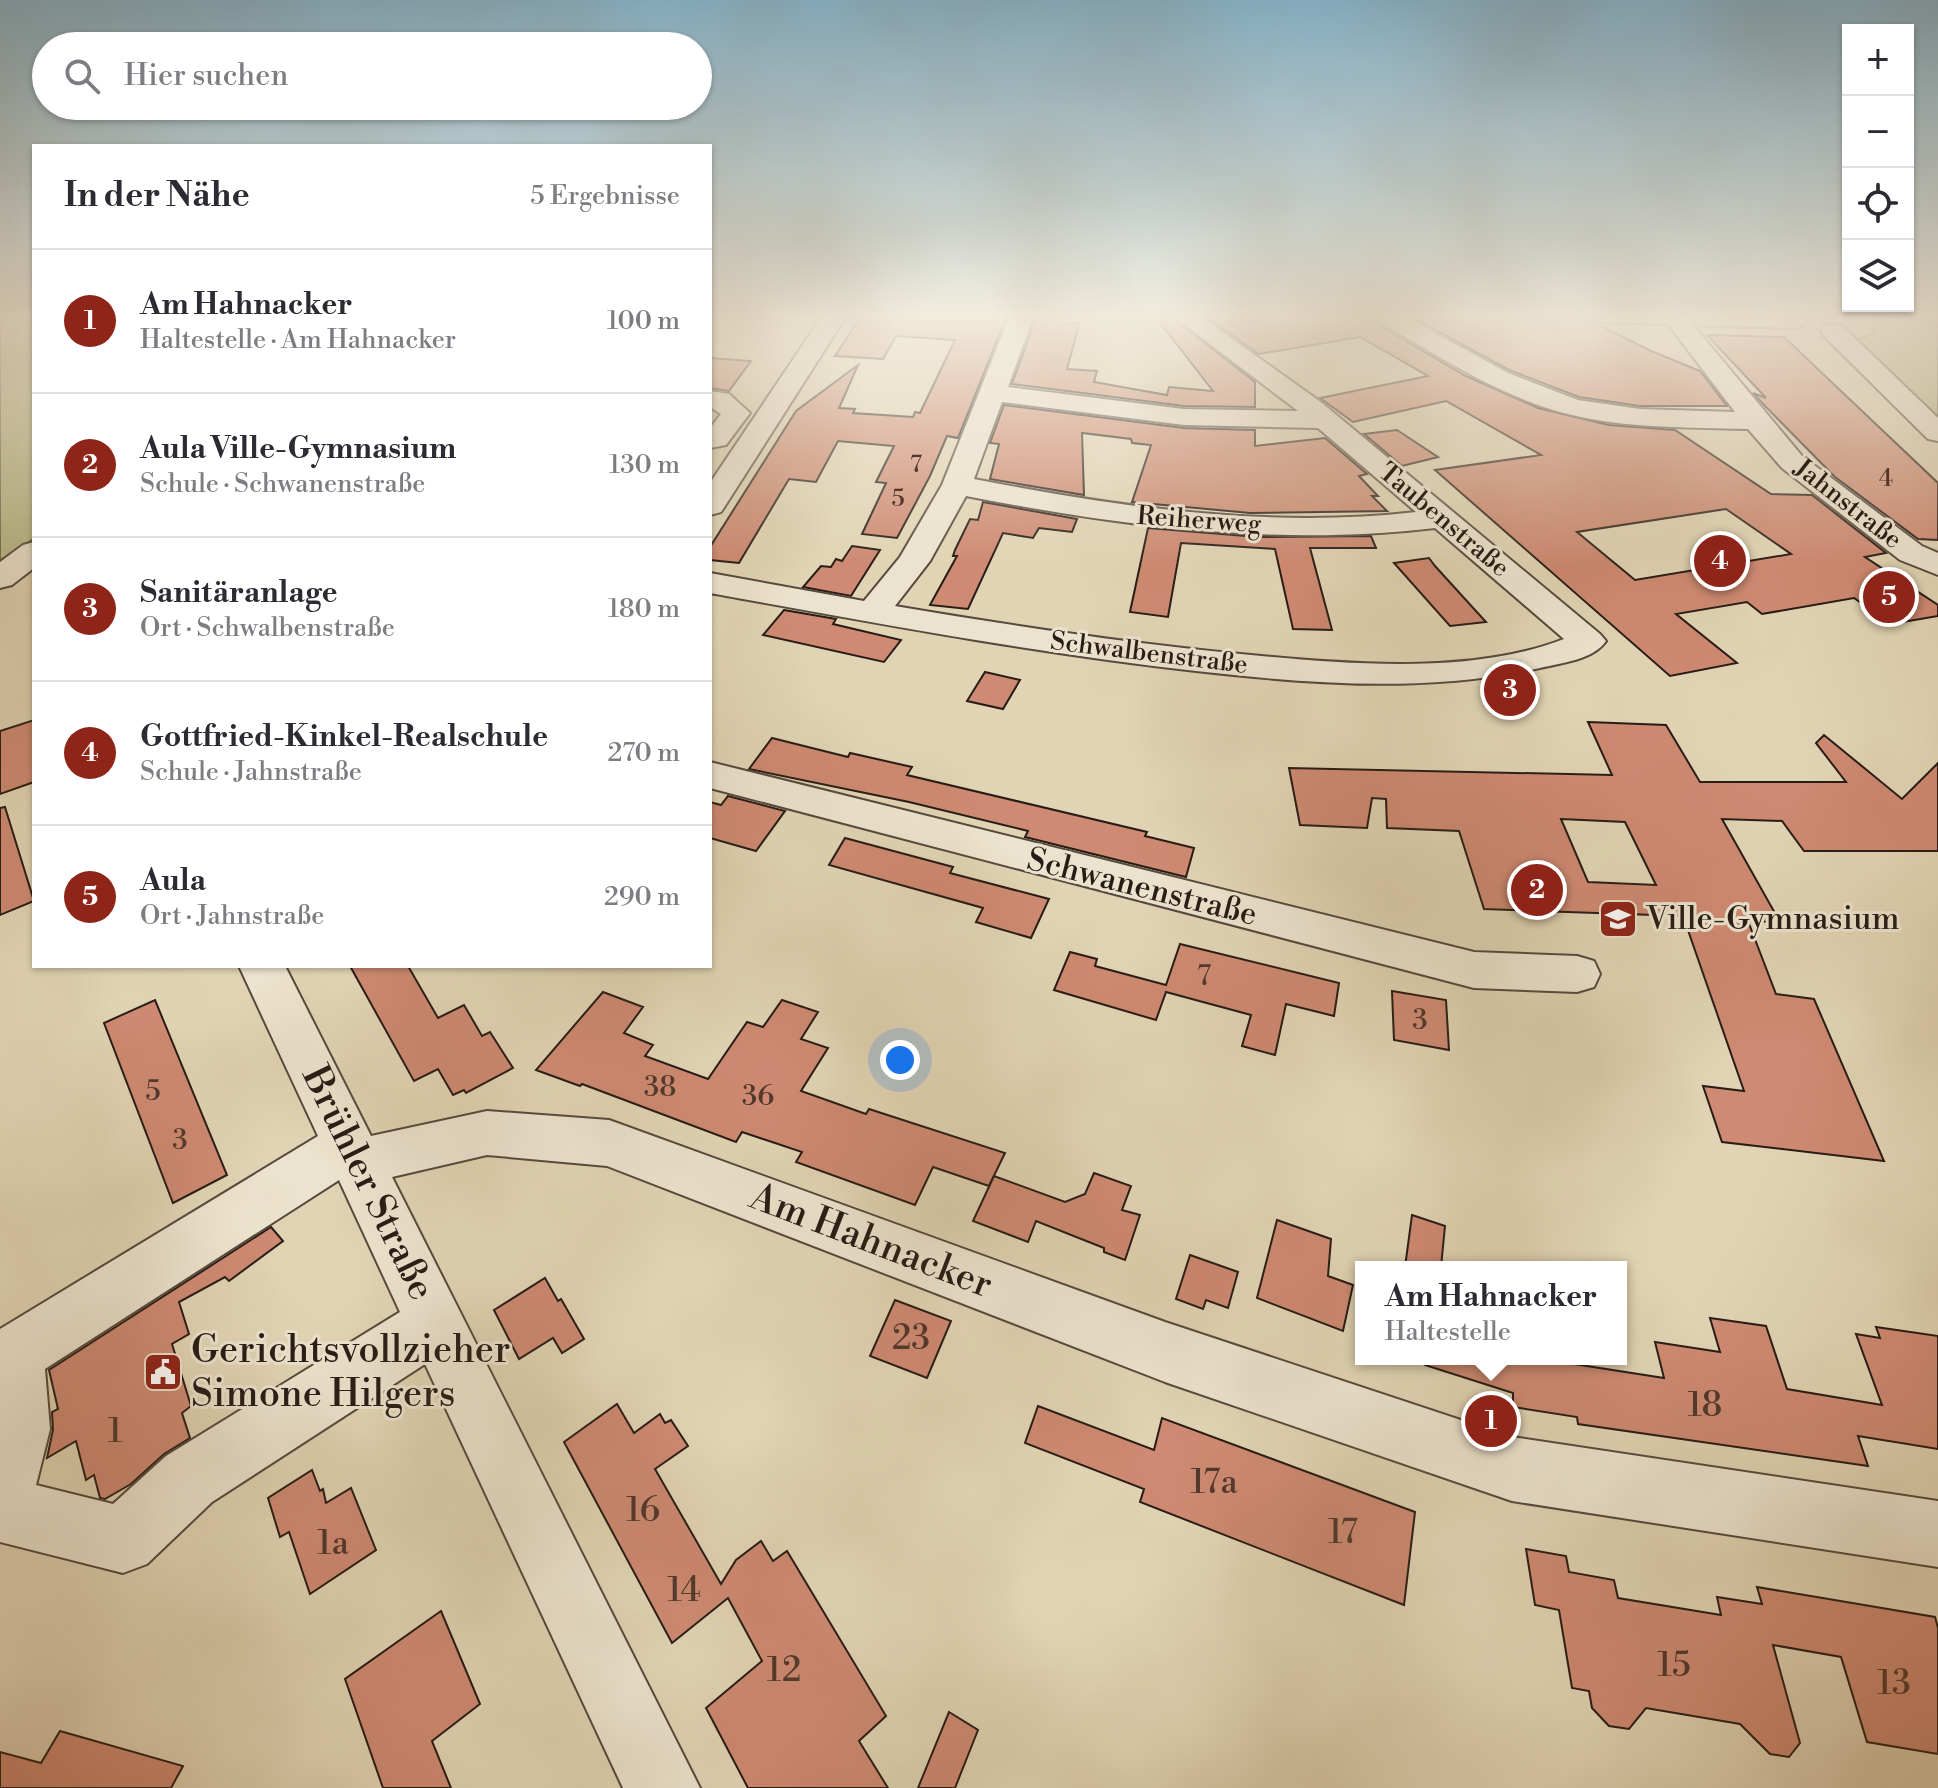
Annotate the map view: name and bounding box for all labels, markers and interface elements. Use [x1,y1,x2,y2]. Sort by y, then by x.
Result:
map controls [1842,24,1914,312]
button: + [1842,24,1914,96]
search box [32,32,712,120]
icon: search [60,54,104,98]
text: Hier suchen [124,57,288,95]
button: − [1842,96,1914,168]
button: locate [1842,168,1914,240]
text: In der Nähe [64,175,250,217]
text: 5 Ergebnisse [530,180,680,212]
button: layers [1842,240,1914,312]
text: Am Hahnacker [140,286,353,324]
text: 1 [84,305,96,337]
text: 100 m [607,305,680,337]
text: Haltestelle · Am Hahnacker [140,324,456,356]
text: Aula Ville-Gymnasium [140,430,456,468]
text: 2 [82,449,98,481]
text: 130 m [609,449,680,481]
house number: 7 [910,450,922,480]
street label: Jahnstraße [1787,451,1908,556]
street label: Taubenstraße [1372,456,1516,584]
house number: 4 [1879,464,1893,494]
text: Schule · Schwanenstraße [140,468,425,500]
house number: 5 [891,484,905,514]
street label: Reiherweg [1136,500,1263,540]
pin: 4 [1694,531,1746,591]
pin: 5 [1863,567,1915,627]
text: Sanitäranlage [140,574,338,612]
text: 3 [82,593,98,625]
text: 180 m [608,593,680,625]
text: Ort · Schwalbenstraße [140,612,395,644]
street label: Schwalbenstraße [1049,625,1249,681]
pin: 3 [1484,660,1536,720]
text: Gottfried-Kinkel-Realschule [140,718,548,756]
text: 4 [81,737,99,769]
text: 270 m [607,737,680,769]
text: Schule · Jahnstraße [140,756,362,788]
street label: Schwanenstraße [1023,839,1261,935]
pin: 2 [1511,860,1563,920]
text: Aula [140,862,206,900]
text: 5 [82,881,98,913]
text: 290 m [604,881,680,913]
school or university icon: Ville-Gymnasium [1597,898,1639,940]
place label: Ville-Gymnasium [1645,899,1899,939]
text: Ort · Jahnstraße [140,900,325,932]
house number: 7 [1197,959,1211,994]
house number: 3 [1412,1003,1428,1038]
your location [880,1040,920,1080]
street label: Brühler Straße [291,1057,445,1308]
house number: 38 [644,1070,676,1105]
house number: 5 [145,1074,161,1109]
house number: 36 [742,1079,774,1114]
house number: 3 [172,1123,188,1158]
street label: Am Hahnacker [742,1173,999,1309]
popup [1355,1261,1627,1365]
text: Am Hahnacker [1385,1278,1597,1316]
text: Haltestelle [1385,1316,1511,1348]
house number: 23 [892,1318,930,1360]
place label: Gerichtsvollzieher Simone Hilgers [191,1327,510,1418]
public building icon: Gerichtsvollzieher Simone Hilgers [142,1351,184,1393]
house number: 18 [1688,1385,1722,1427]
pin: 1 [1465,1391,1517,1451]
house number: 1 [108,1411,123,1453]
house number: 17a [1190,1462,1238,1504]
house number: 16 [626,1490,660,1532]
house number: 17 [1328,1512,1358,1554]
house number: 1a [317,1523,350,1565]
house number: 14 [667,1570,701,1612]
house number: 15 [1657,1645,1691,1687]
house number: 12 [767,1650,801,1692]
house number: 13 [1877,1663,1911,1705]

